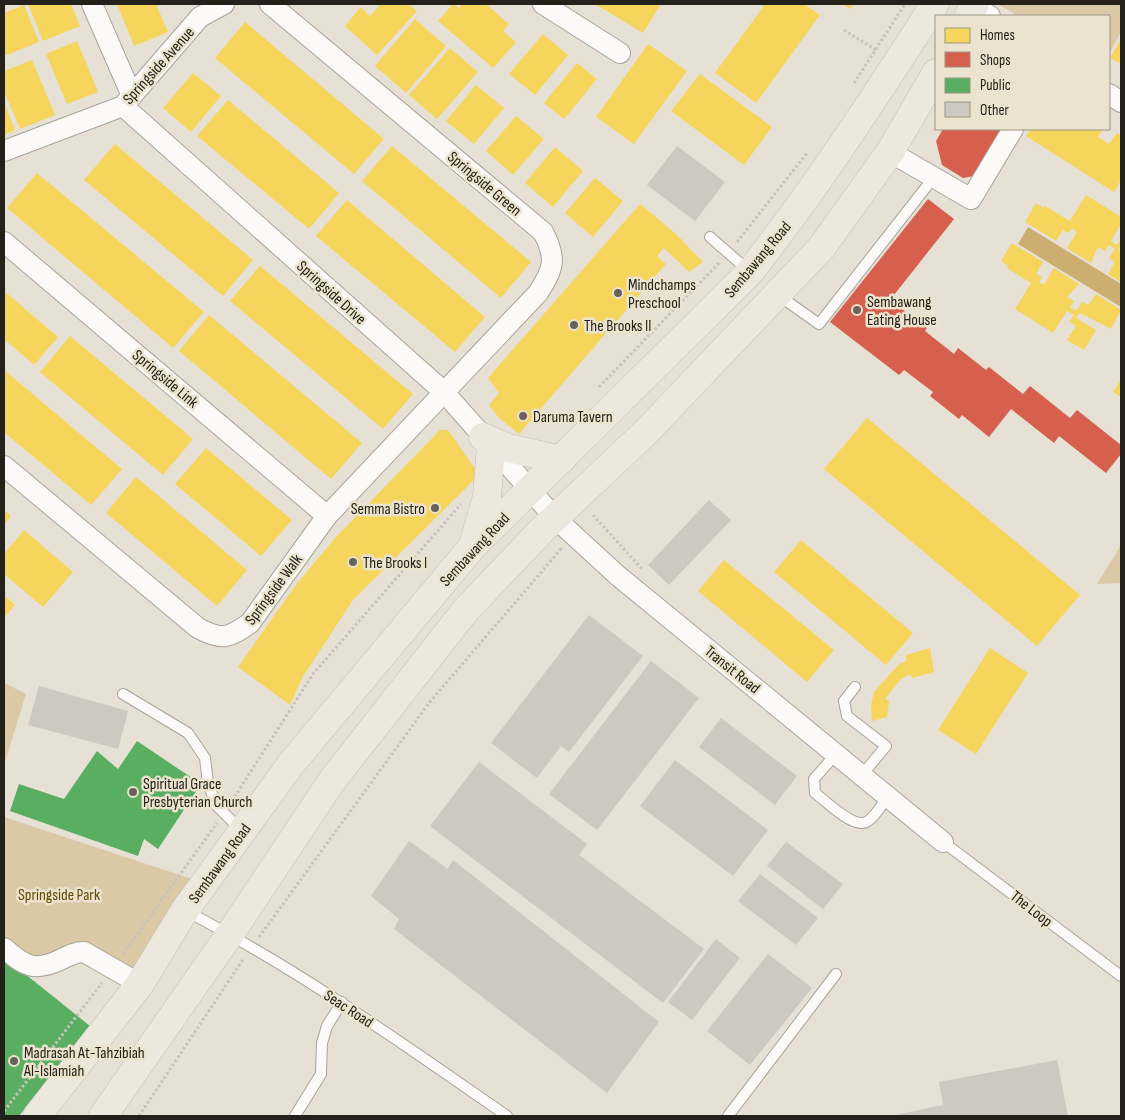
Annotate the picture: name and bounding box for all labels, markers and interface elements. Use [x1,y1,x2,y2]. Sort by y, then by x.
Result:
legend [935,15,1110,130]
street label: Springside Avenue [119,23,199,109]
text: Homes [980,26,1015,45]
text: Shops [980,51,1011,70]
text: Public [980,76,1011,95]
text: Other [980,101,1009,120]
street label: Springside Green [443,148,525,221]
street label: Sembawang Road [721,218,796,302]
street label: Springside Drive [292,257,370,329]
place label: Mindchamps Preschool [628,276,696,313]
marker: Mindchamps Preschool [612,287,624,299]
place label: Sembawang Eating House [867,293,937,330]
marker: Sembawang Eating House [851,304,863,316]
place label: The Brooks II [584,317,652,336]
marker: The Brooks II [568,319,580,331]
street label: Springside Link [128,346,202,412]
place label: Daruma Tavern [533,408,613,427]
marker: Daruma Tavern [517,410,529,422]
place label: Semma Bistro [351,500,425,519]
marker: Semma Bistro [429,502,441,514]
street label: Sembawang Road [436,509,514,591]
street label: Springside Walk [241,551,307,629]
place label: The Brooks I [363,554,427,573]
marker: The Brooks I [347,556,359,568]
street label: Transit Road [701,642,763,698]
place label: Spiritual Grace Presbyterian Church [143,775,252,812]
marker: Spiritual Grace Presbyterian Church [127,786,139,798]
street label: Sembawang Road [185,820,255,907]
park label: Springside Park [18,886,100,905]
street label: The Loop [1006,887,1056,931]
street label: Seac Road [320,986,376,1032]
place label: Madrasah At-Tahzibiah Al-Islamiah [23,1044,145,1081]
marker: Madrasah At-Tahzibiah Al-Islamiah [8,1055,20,1067]

